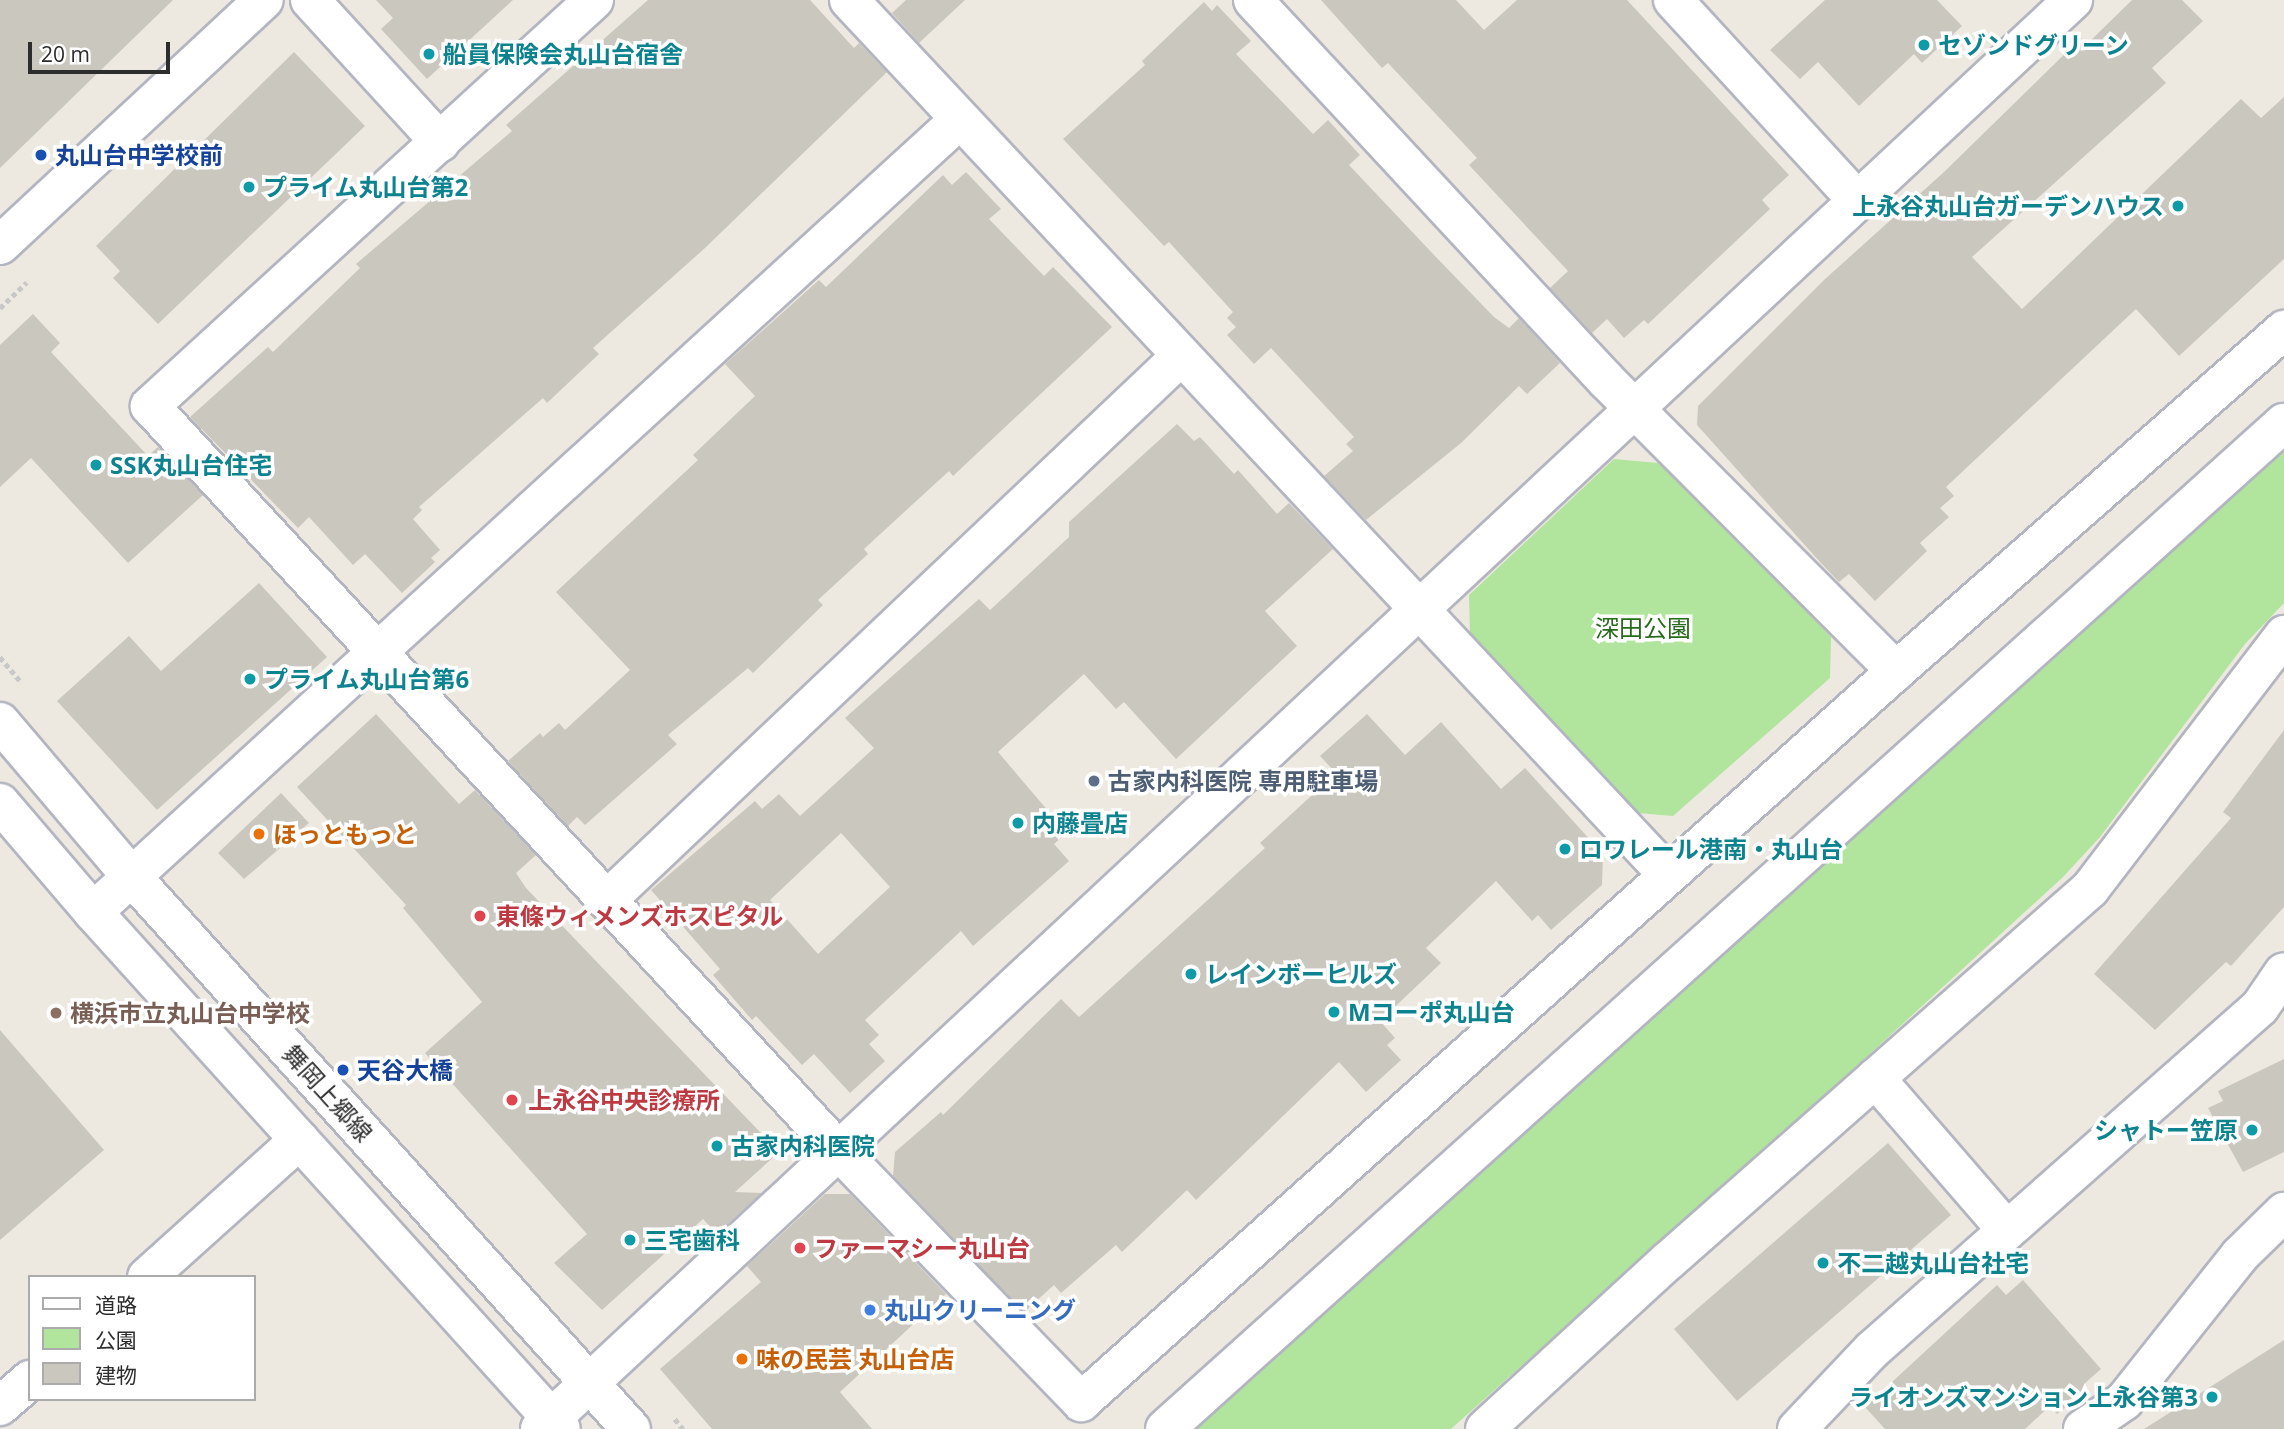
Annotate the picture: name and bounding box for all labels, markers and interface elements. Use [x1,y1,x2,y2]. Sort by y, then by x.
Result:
scale bar [32,28,173,72]
place label: セゾンドグリーン [1938,31,2130,59]
marker: セゾンドグリーン [1916,37,1932,53]
text: 20 m [41,40,90,68]
place label: 船員保険会丸山台宿舎 [443,40,683,68]
marker: 船員保険会丸山台宿舎 [421,46,437,62]
place label: 丸山台中学校前 [55,141,223,169]
marker: 丸山台中学校前 [33,147,49,163]
place label: プライム丸山台第2 [263,173,469,201]
marker: プライム丸山台第2 [241,179,257,195]
place label: 上永谷丸山台ガーデンハウス [1852,192,2164,220]
marker: 上永谷丸山台ガーデンハウス [2170,198,2186,214]
place label: SSK丸山台住宅 [110,451,272,479]
marker: SSK丸山台住宅 [88,457,104,473]
park label: 深田公園 [1595,614,1691,642]
place label: プライム丸山台第6 [264,665,470,693]
marker: プライム丸山台第6 [242,671,258,687]
place label: 古家内科医院 専用駐車場 [1108,767,1378,795]
marker: 古家内科医院 専用駐車場 [1086,773,1102,789]
place label: 内藤畳店 [1032,809,1128,837]
marker: 内藤畳店 [1010,815,1026,831]
place label: ほっともっと [273,820,417,848]
marker: ほっともっと [251,826,267,842]
place label: ロワレール港南・丸山台 [1579,835,1843,863]
marker: ロワレール港南・丸山台 [1557,841,1573,857]
place label: 東條ウィメンズホスピタル [496,902,784,930]
marker: 東條ウィメンズホスピタル [470,906,490,926]
place label: レインボーヒルズ [1205,960,1397,988]
marker: レインボーヒルズ [1183,966,1199,982]
place label: Mコーポ丸山台 [1348,998,1515,1026]
place label: 横浜市立丸山台中学校 [70,999,310,1027]
marker: Mコーポ丸山台 [1326,1004,1342,1020]
marker: 横浜市立丸山台中学校 [48,1005,64,1021]
street label: 舞岡上郷線 [277,1039,379,1147]
place label: 天谷大橋 [357,1056,453,1084]
marker: 天谷大橋 [335,1062,351,1078]
place label: 上永谷中央診療所 [528,1086,720,1114]
marker: 上永谷中央診療所 [502,1090,522,1110]
place label: シャトー笠原 [2094,1116,2238,1144]
marker: シャトー笠原 [2244,1122,2260,1138]
place label: 古家内科医院 [731,1132,875,1160]
marker: 古家内科医院 [709,1138,725,1154]
place label: 三宅歯科 [644,1226,740,1254]
marker: 三宅歯科 [622,1232,638,1248]
place label: ファーマシー丸山台 [814,1234,1030,1262]
marker: ファーマシー丸山台 [792,1240,808,1256]
place label: 不二越丸山台社宅 [1837,1249,2029,1277]
marker: 不二越丸山台社宅 [1815,1255,1831,1271]
legend [28,1275,256,1401]
text: 道路 [95,1291,137,1319]
place label: 丸山クリーニング [884,1296,1076,1324]
marker: 丸山クリーニング [862,1302,878,1318]
text: 公園 [95,1326,137,1354]
place label: 味の民芸 丸山台店 [756,1345,954,1373]
marker: 味の民芸 丸山台店 [734,1351,750,1367]
text: 建物 [95,1361,137,1389]
place label: ライオンズマンション上永谷第3 [1848,1383,2198,1411]
marker: ライオンズマンション上永谷第3 [2204,1389,2220,1405]

